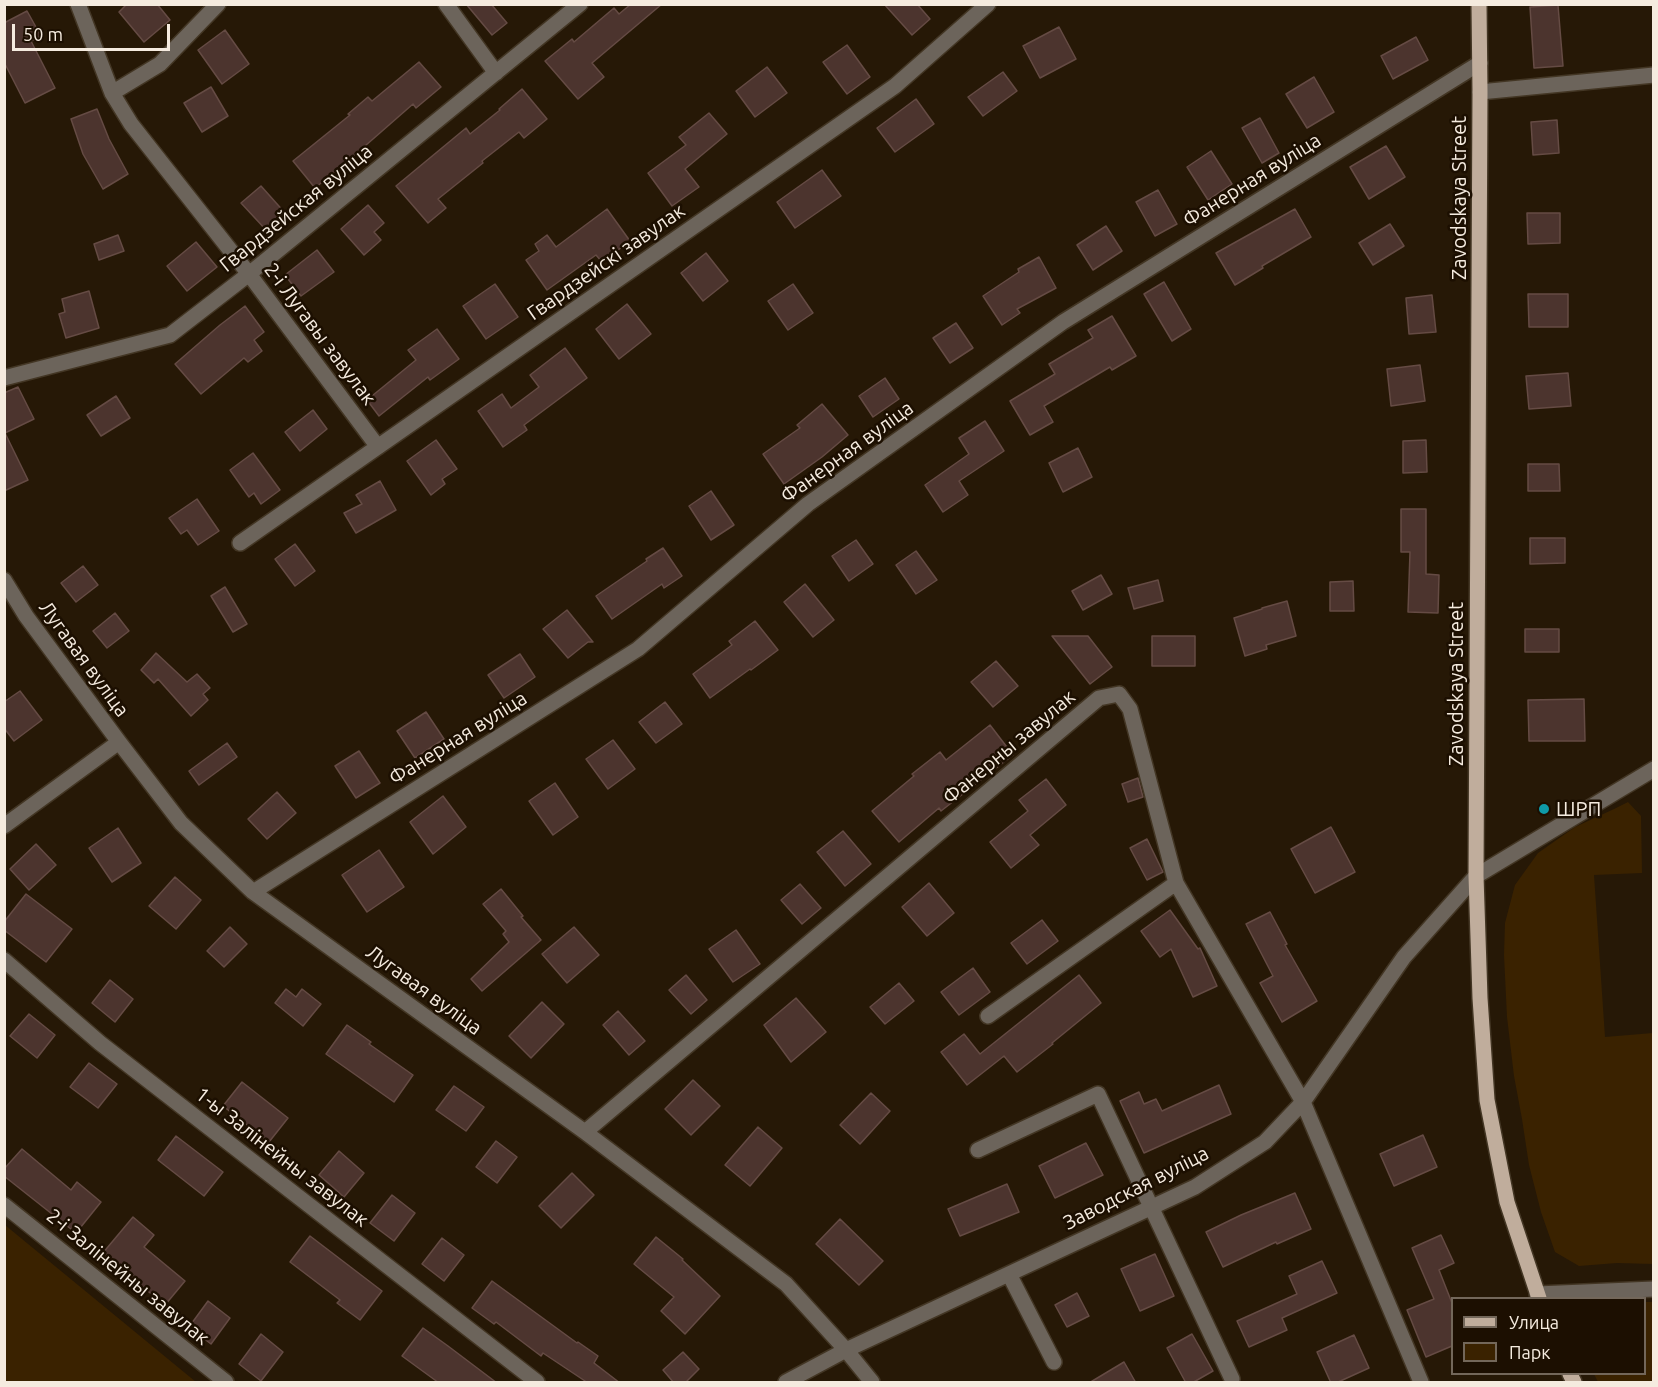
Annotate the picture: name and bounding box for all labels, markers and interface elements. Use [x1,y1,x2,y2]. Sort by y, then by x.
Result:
scale bar [15,12,172,50]
text: 50 m [23,24,63,44]
street label: Zavodskaya Street [1447,116,1471,280]
street label: Фанерная вуліца [1179,128,1325,232]
street label: Гвардзейская вуліца [215,139,377,277]
street label: Гвардзейскі завулак [522,199,690,325]
street label: 2-і Лугавы завулак [259,258,381,410]
street label: Фанерная вуліца [776,396,918,508]
street label: Лугавая вуліца [34,596,134,722]
street label: Zavodskaya Street [1444,602,1468,766]
street label: Фанерны завулак [938,685,1080,809]
street label: Фанерная вуліца [385,686,531,790]
place label: ШРП [1556,797,1601,821]
marker: ШРП [1537,802,1551,816]
street label: Лугавая вуліца [361,940,487,1040]
street label: 1-ы Залінейны завулак [191,1082,373,1232]
street label: Заводская вуліца [1059,1141,1213,1235]
street label: 2-і Залінейны завулак [42,1204,214,1350]
legend [1451,1297,1646,1375]
text: Улица [1509,1312,1559,1332]
text: Парк [1509,1342,1550,1362]

